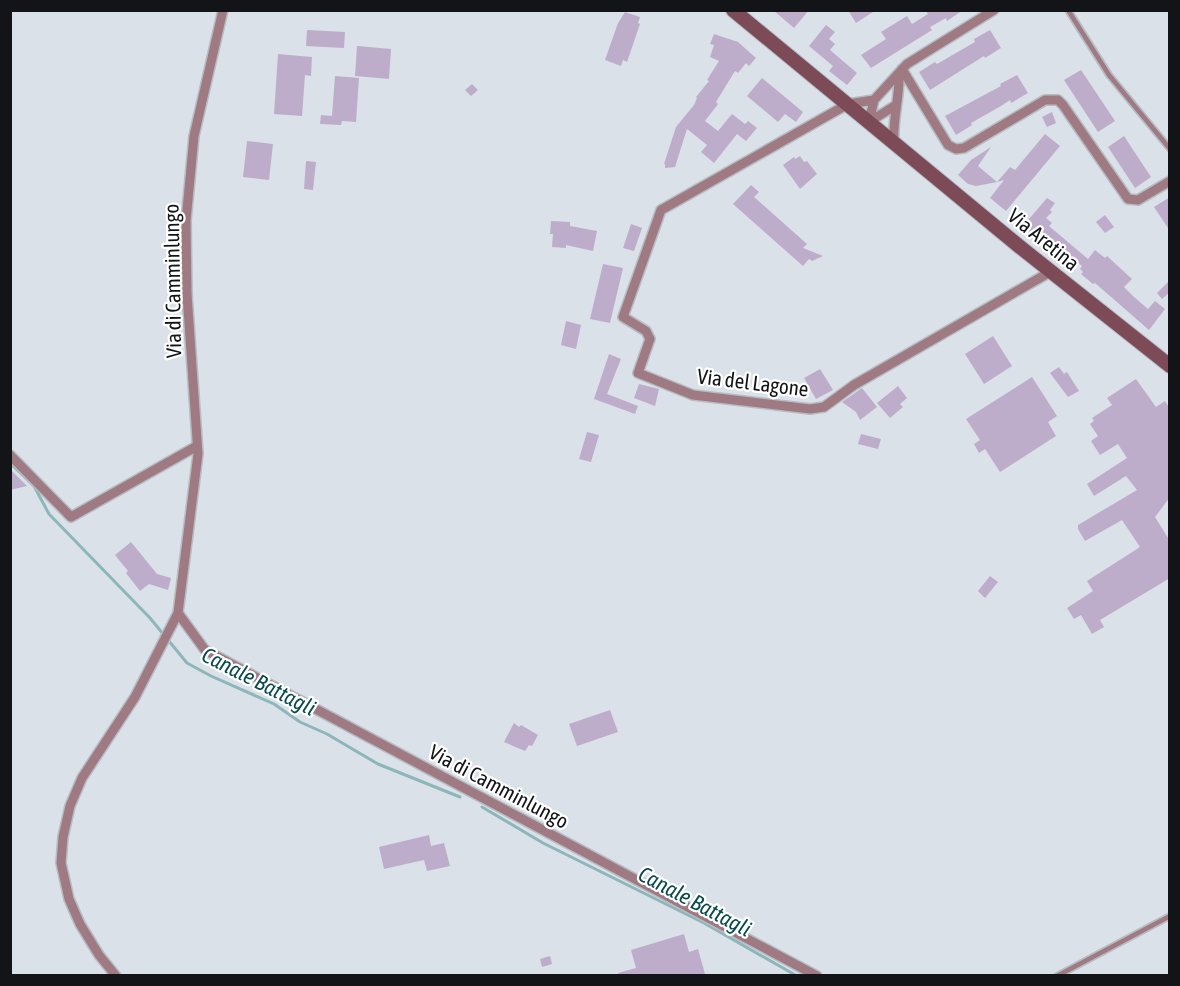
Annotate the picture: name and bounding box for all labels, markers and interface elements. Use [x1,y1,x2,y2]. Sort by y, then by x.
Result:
street label: Via Aretina [1004,203,1084,275]
street label: Via di Camminlungo [159,204,185,358]
street label: Via del Lagone [696,363,810,401]
water label: Canale Battagli [198,641,320,721]
street label: Via di Camminlungo [425,739,573,833]
water label: Canale Battagli [634,860,756,942]

